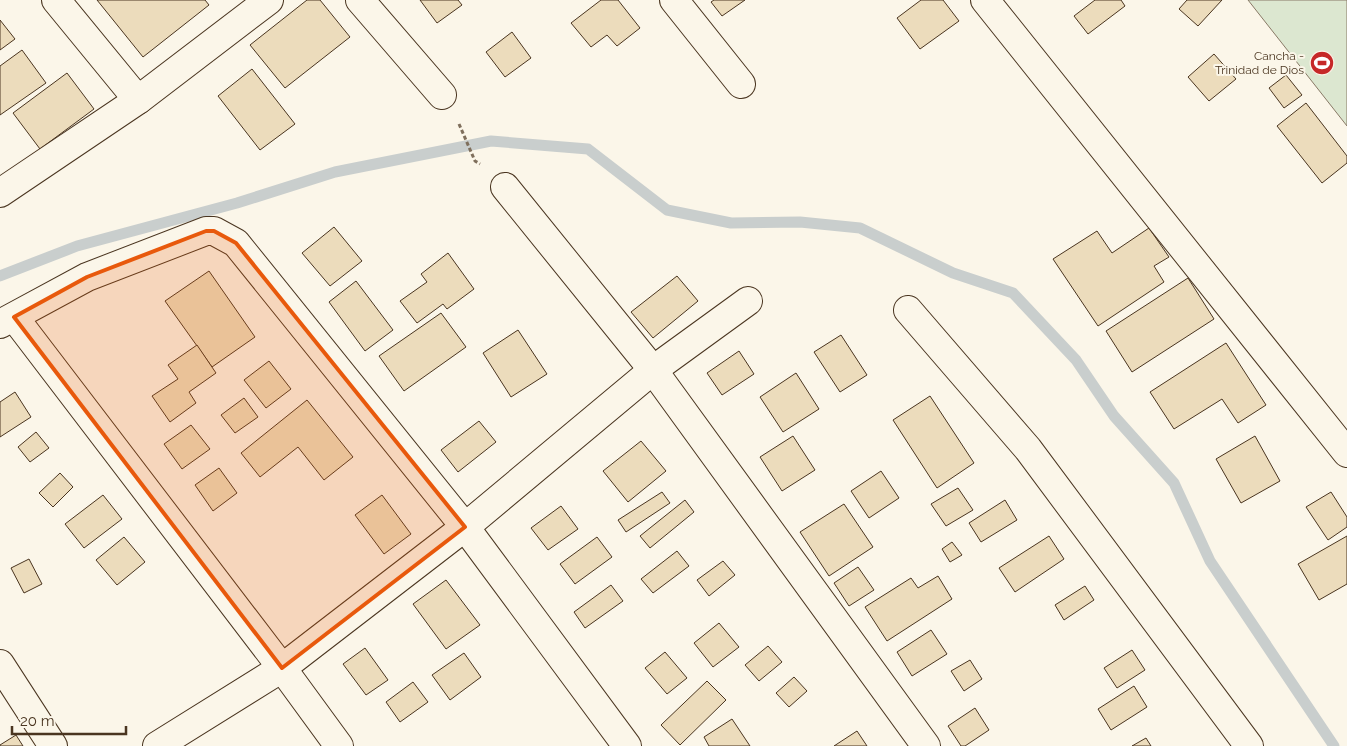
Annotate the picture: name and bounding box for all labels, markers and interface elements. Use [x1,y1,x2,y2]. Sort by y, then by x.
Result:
place label: Cancha - Trinidad de Dios [1215,49,1304,77]
sports icon: Cancha - Trinidad de Dios [1309,50,1335,76]
scale bar [12,704,126,736]
text: 20 m [20,712,55,730]

